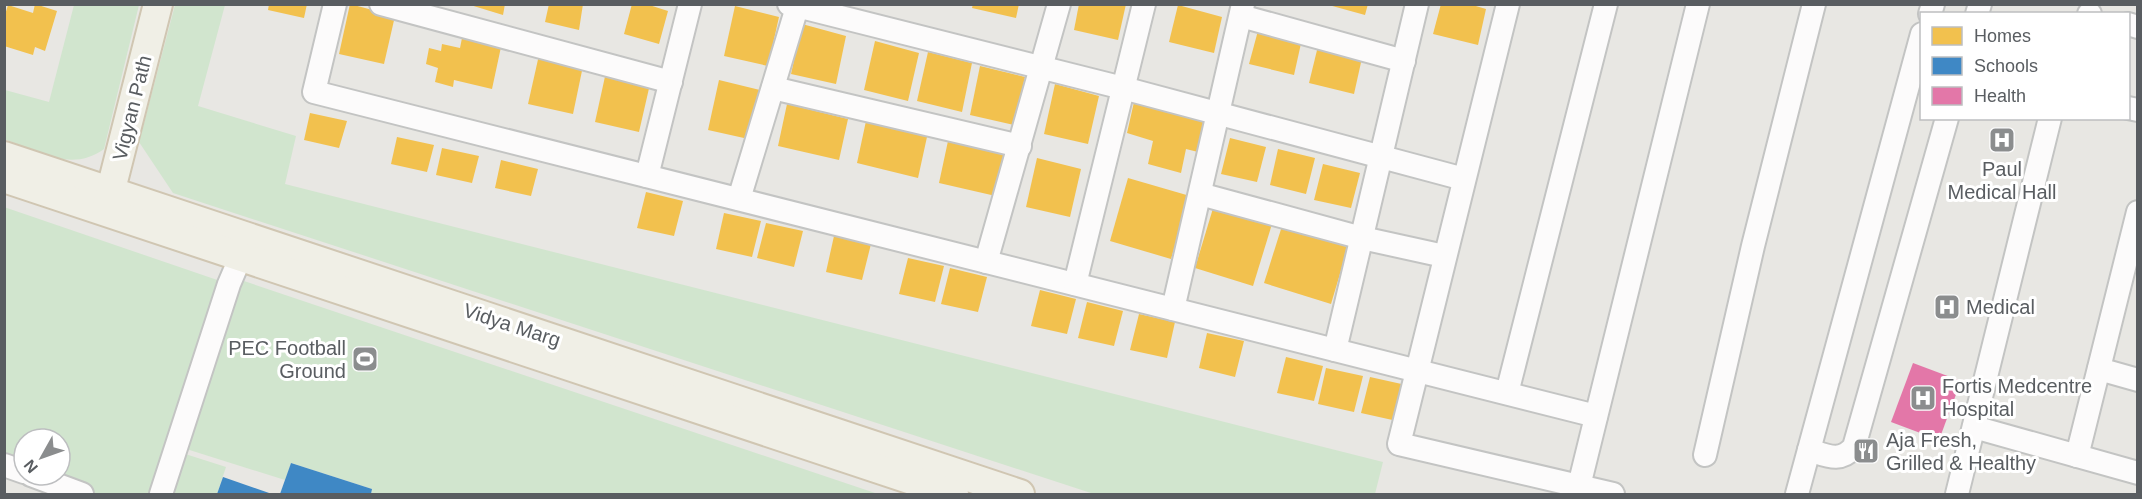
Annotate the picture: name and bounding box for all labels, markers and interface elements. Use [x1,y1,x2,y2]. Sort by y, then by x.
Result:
legend [1920,12,2130,120]
text: Homes [1974,26,2031,46]
street label: Vigyan Path [108,53,156,163]
text: Schools [1974,56,2038,76]
text: Health [1974,86,2026,106]
hospital icon: Paul Medical Hall [1987,125,2017,155]
place label: Paul Medical Hall [1948,158,2056,203]
hospital icon: Medical [1932,292,1962,322]
place label: Medical [1966,296,2035,318]
street label: Vidya Marg [461,299,563,351]
place label: PEC Football Ground [228,337,346,382]
sports icon: PEC Football Ground [350,344,380,374]
place label: Fortis Medcentre Hospital [1942,375,2092,420]
hospital icon: Fortis Medcentre Hospital [1908,383,1938,413]
north arrow [12,427,72,487]
place label: Aja Fresh, Grilled & Healthy [1886,429,2036,474]
restaurant icon: Aja Fresh, Grilled & Healthy [1851,436,1881,466]
text: N [21,456,41,476]

